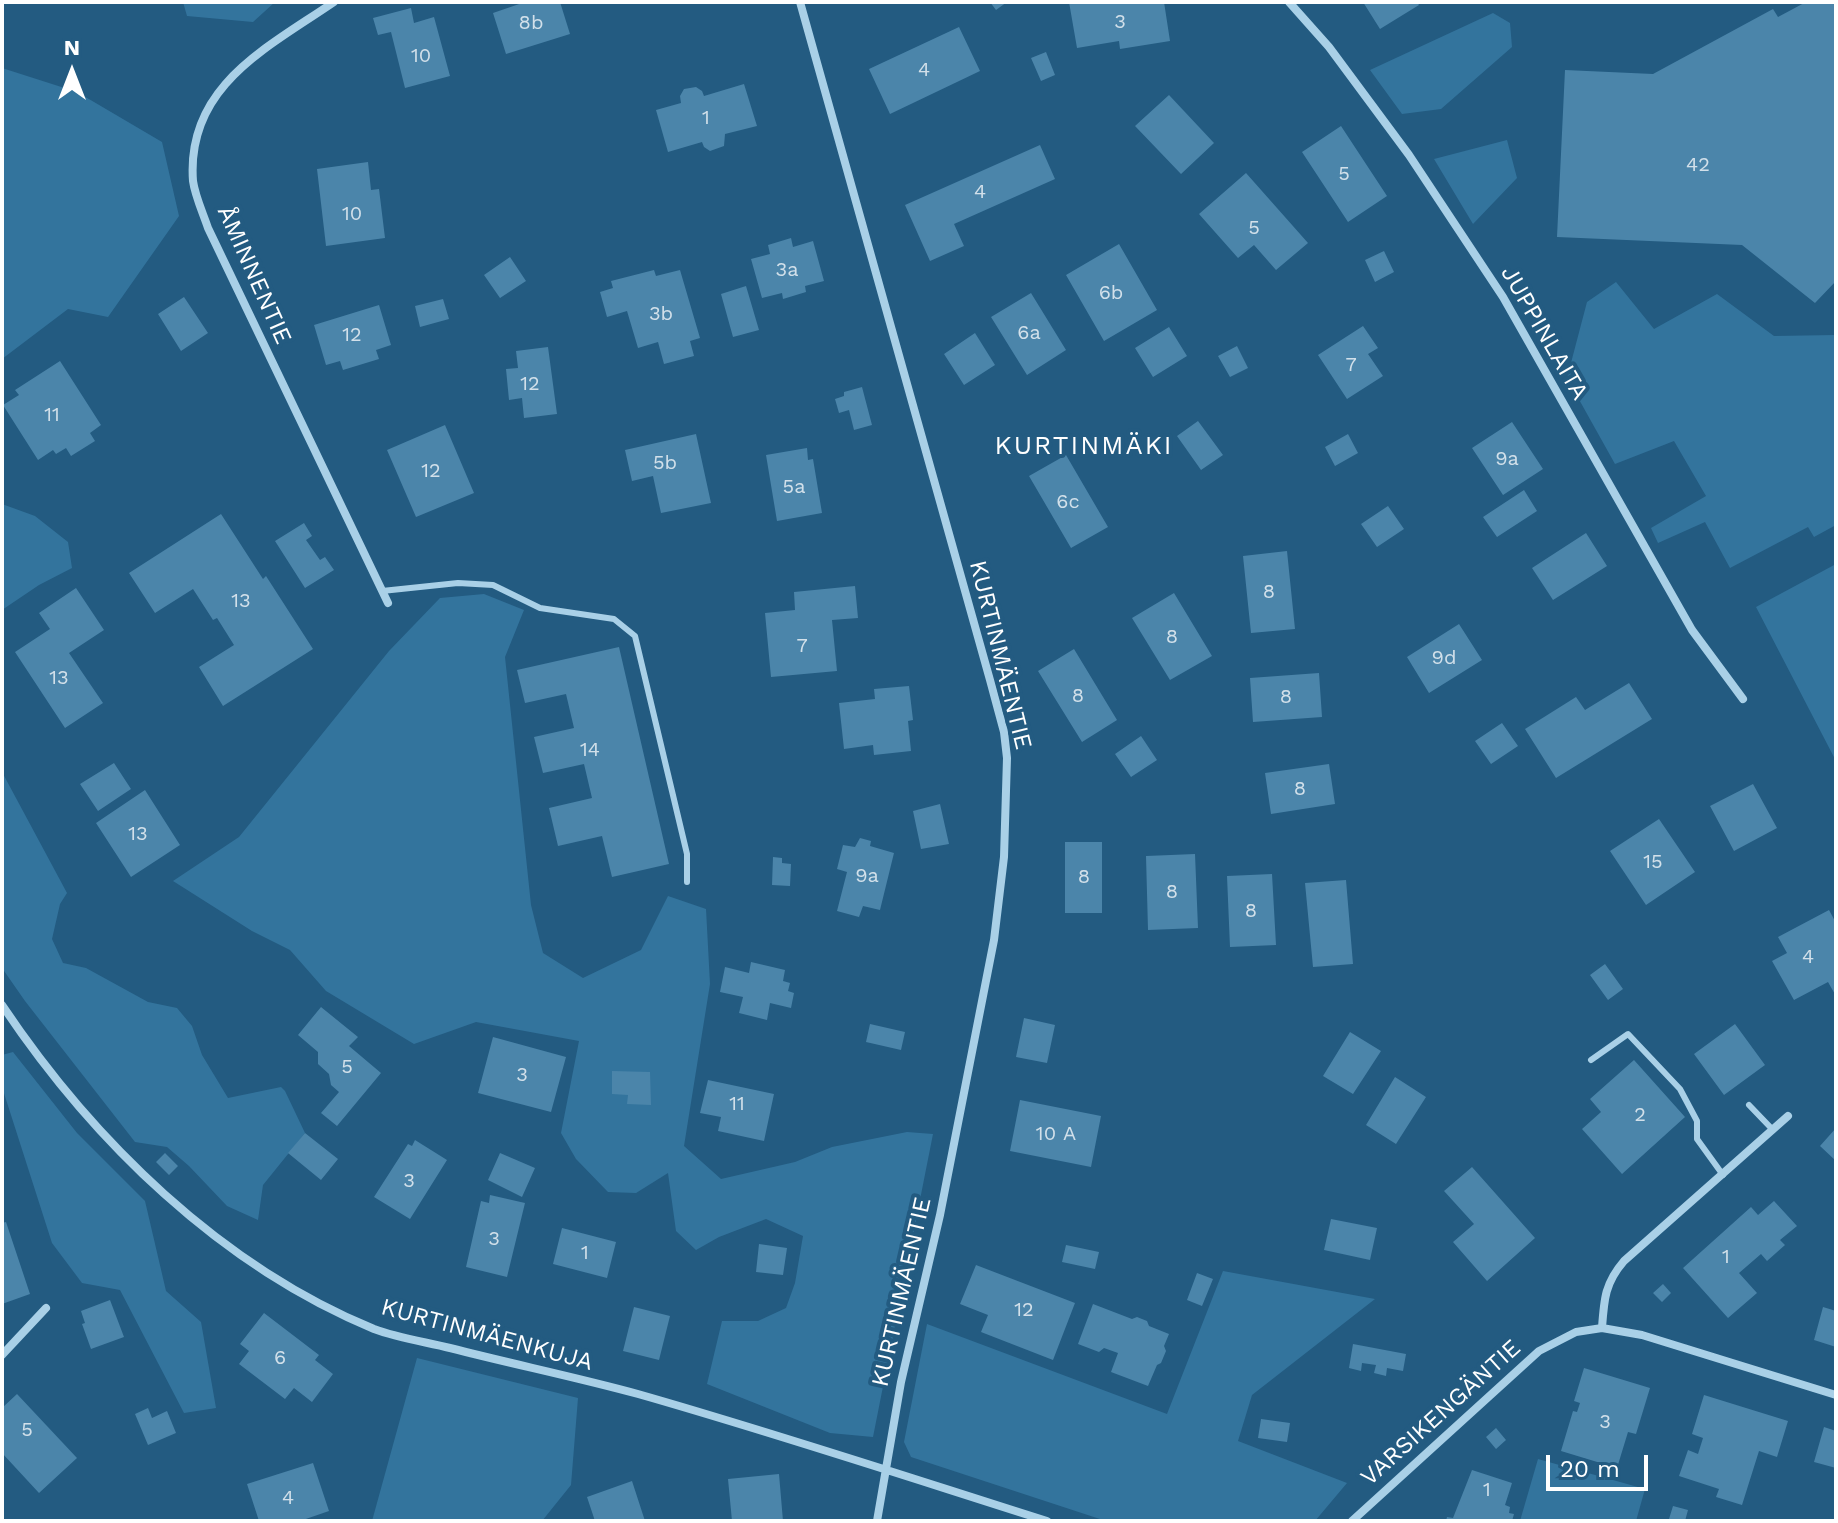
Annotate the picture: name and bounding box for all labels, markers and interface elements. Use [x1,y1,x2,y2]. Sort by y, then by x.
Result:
house number: 3 [1114,10,1126,34]
house number: 8b [519,11,543,35]
north arrow [32,32,112,112]
text: N [64,35,80,60]
house number: 10 [411,44,431,68]
house number: 4 [918,58,930,82]
house number: 1 [702,106,710,130]
house number: 42 [1686,153,1710,177]
house number: 5 [1338,162,1350,186]
house number: 4 [974,180,986,204]
street label: ÅMINNENTIE [211,201,297,349]
house number: 10 [342,202,362,226]
house number: 5 [1248,216,1260,240]
house number: 3a [776,258,798,282]
street label: JUPPINLAITA [1494,261,1594,405]
house number: 6b [1099,281,1123,305]
house number: 3b [649,302,673,326]
house number: 6a [1017,321,1041,345]
house number: 12 [342,323,362,347]
house number: 7 [1345,353,1357,377]
house number: 12 [520,372,540,396]
house number: 11 [44,403,60,427]
district label: KURTINMÄKI [995,430,1173,462]
house number: 9a [1495,447,1519,471]
house number: 5b [653,451,677,475]
house number: 12 [421,459,441,483]
house number: 5a [783,475,805,499]
house number: 6c [1056,490,1080,514]
street label: KURTINMÄENTIE [963,558,1037,752]
house number: 8 [1263,580,1275,604]
house number: 13 [231,589,251,613]
house number: 8 [1166,625,1178,649]
house number: 7 [796,634,808,658]
house number: 9d [1432,646,1456,670]
house number: 13 [49,666,69,690]
house number: 8 [1072,684,1084,708]
house number: 8 [1280,685,1292,709]
house number: 14 [580,738,600,762]
house number: 8 [1294,777,1306,801]
house number: 13 [128,822,148,846]
house number: 15 [1643,850,1663,874]
house number: 9a [855,864,879,888]
house number: 8 [1078,865,1090,889]
house number: 8 [1166,880,1178,904]
house number: 8 [1245,899,1257,923]
house number: 4 [1802,945,1814,969]
house number: 5 [341,1055,353,1079]
house number: 3 [516,1063,528,1087]
house number: 11 [729,1092,745,1116]
house number: 2 [1634,1103,1646,1127]
house number: 10 A [1036,1122,1076,1146]
house number: 3 [403,1169,415,1193]
street label: KURTINMÄENTIE [866,1194,938,1390]
house number: 3 [488,1227,500,1251]
house number: 1 [581,1241,589,1265]
house number: 1 [1722,1245,1730,1269]
street label: KURTINMÄENKUJA [378,1293,596,1377]
house number: 12 [1014,1298,1034,1322]
street label: VARSIKENGÄNTIE [1355,1334,1527,1492]
house number: 6 [274,1346,286,1370]
house number: 3 [1599,1410,1611,1434]
house number: 5 [21,1418,33,1442]
scale bar [1550,1439,1652,1489]
text: 20 m [1560,1455,1620,1483]
house number: 1 [1483,1478,1491,1502]
house number: 4 [282,1486,294,1510]

